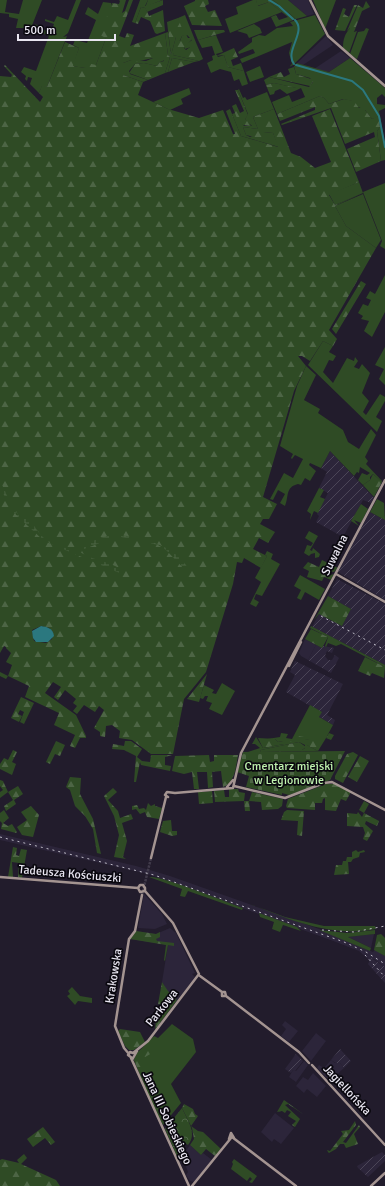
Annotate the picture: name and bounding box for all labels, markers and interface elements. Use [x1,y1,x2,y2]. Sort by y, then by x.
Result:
scale bar [18,16,115,42]
text: 500 m [24,23,56,38]
street label: Suwalna [318,532,352,578]
park label: Cmentarz miejski w Legionowie [245,759,333,788]
street label: Tadeusza Kościuszki [18,862,122,886]
street label: Krakowska [102,947,126,1005]
street label: Parkowa [143,986,181,1030]
street label: Jagiellońska [320,1062,374,1118]
street label: Jana III Sobieskiego [139,1069,195,1167]

